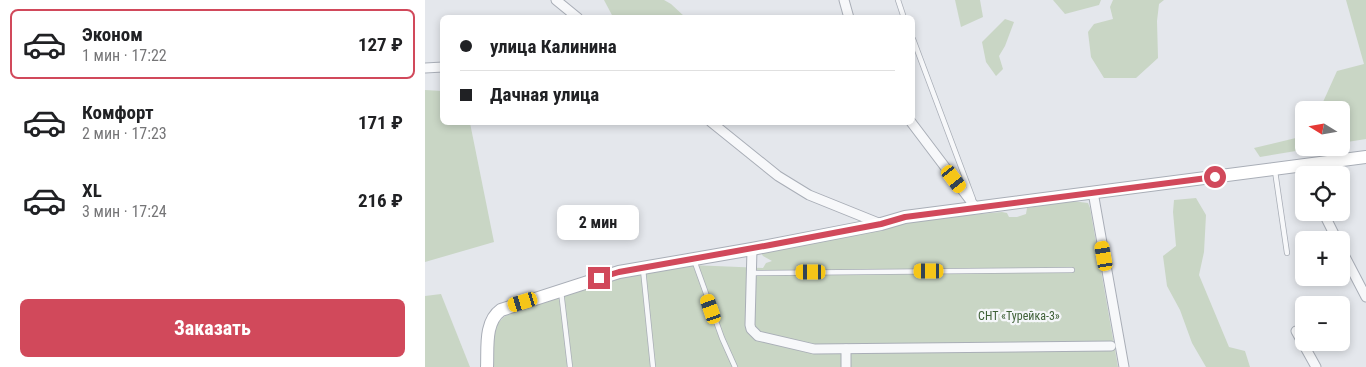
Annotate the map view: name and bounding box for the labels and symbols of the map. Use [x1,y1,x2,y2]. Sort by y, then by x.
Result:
north arrow [1295,101,1350,156]
car [938,163,969,195]
route start [1204,166,1226,188]
callout: 2 мин [558,206,640,240]
car [1094,240,1113,272]
car [914,264,944,279]
car [796,265,826,280]
route end [588,267,610,289]
car [506,290,539,314]
car [699,292,722,326]
park label: СНТ «Турейка-3» [978,309,1060,323]

